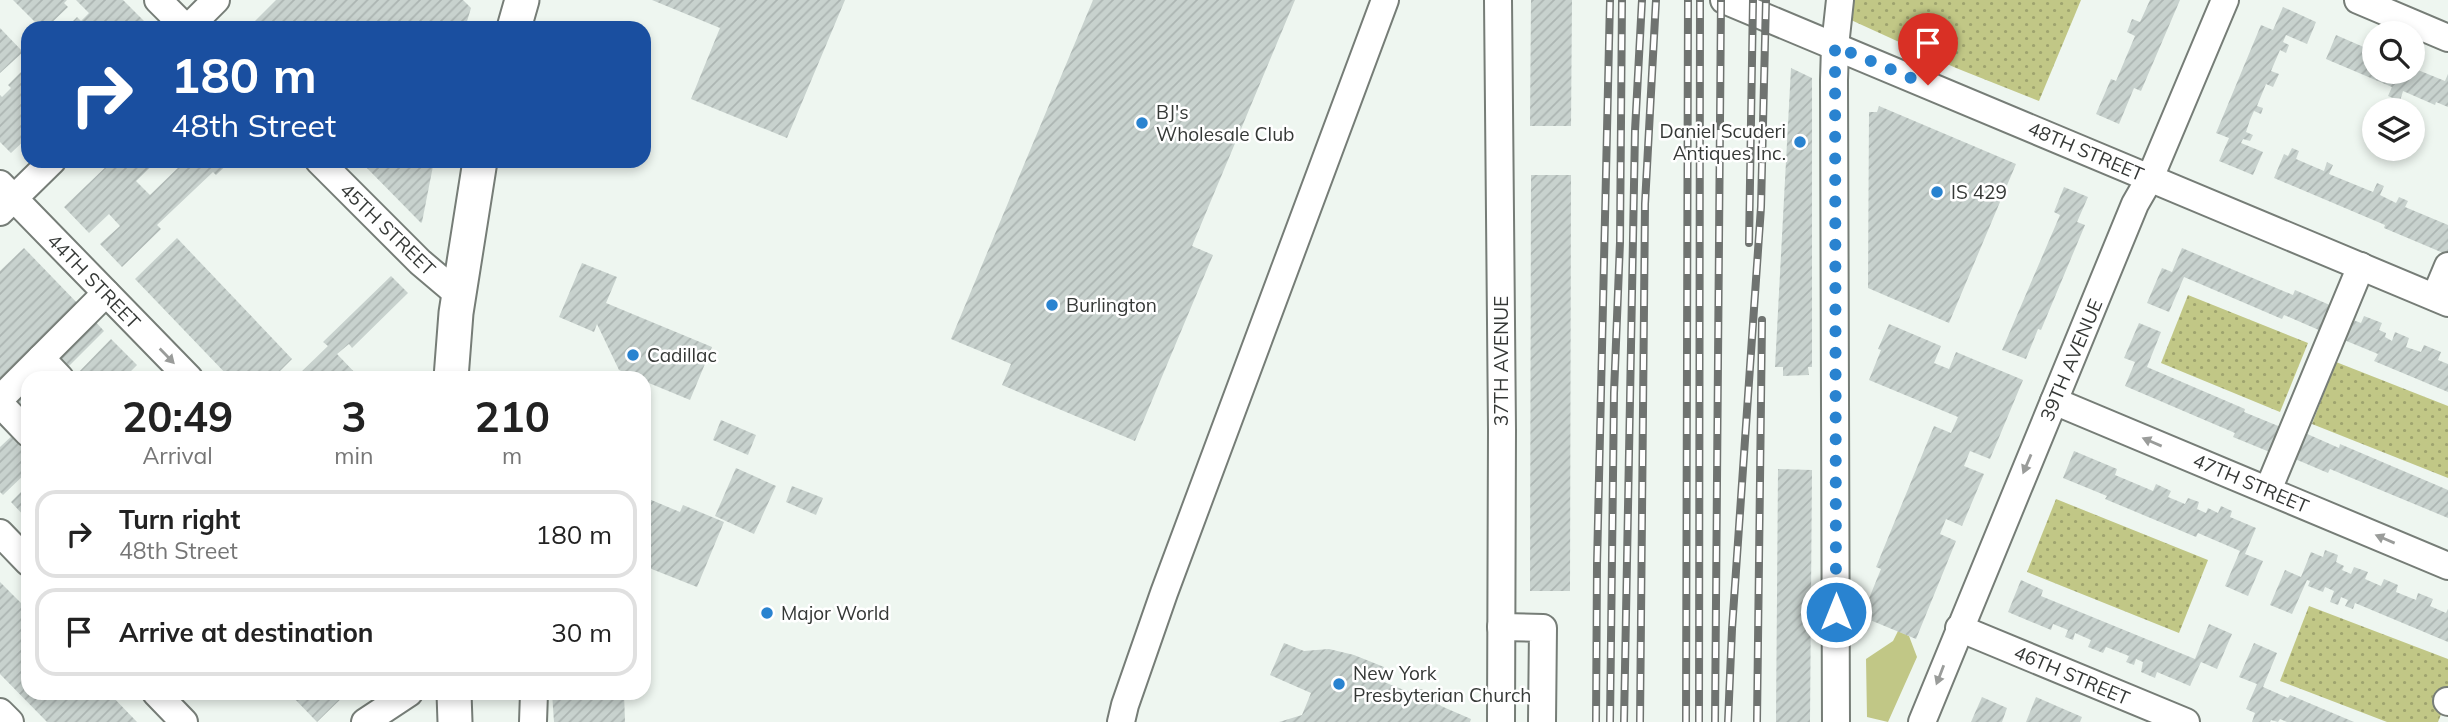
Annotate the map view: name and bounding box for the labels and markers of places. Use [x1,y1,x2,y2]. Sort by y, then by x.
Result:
pin [1898,13,1958,85]
place label: BJ's Wholesale Club [1156,100,1295,146]
marker: BJ's Wholesale Club [1134,115,1150,131]
place label: Daniel Scuderi Antiques Inc. [1660,119,1786,165]
marker: Daniel Scuderi Antiques Inc. [1792,134,1808,150]
place label: IS 429 [1951,180,2007,204]
marker: IS 429 [1929,184,1945,200]
place label: Burlington [1066,293,1157,317]
marker: Burlington [1044,297,1060,313]
place label: Cadillac [647,343,717,367]
marker: Cadillac [625,347,641,363]
place label: Major World [781,601,890,625]
marker: Major World [759,605,775,621]
place label: New York Presbyterian Church [1353,661,1531,707]
marker: New York Presbyterian Church [1331,676,1347,692]

